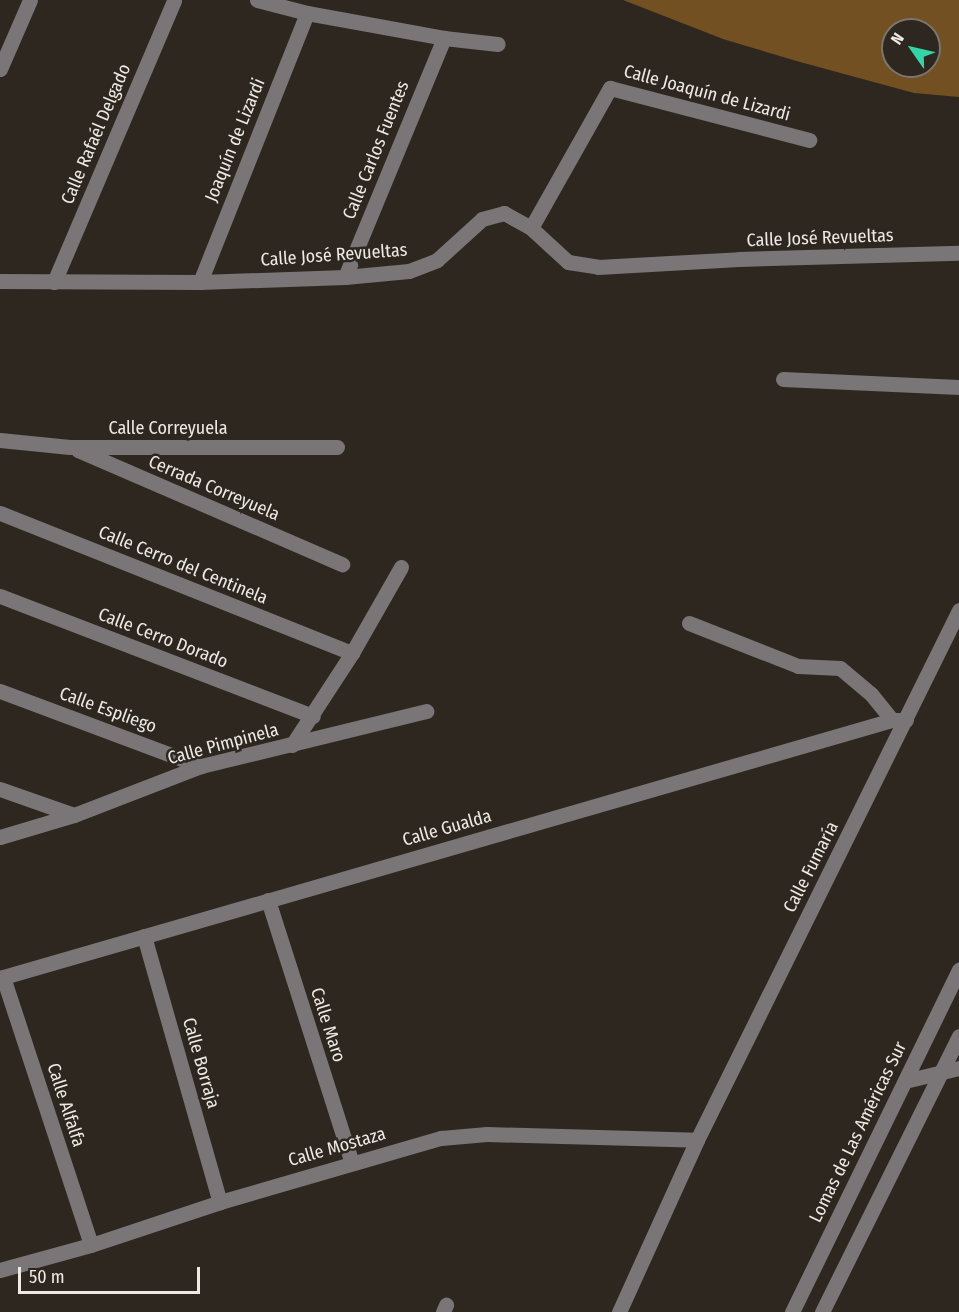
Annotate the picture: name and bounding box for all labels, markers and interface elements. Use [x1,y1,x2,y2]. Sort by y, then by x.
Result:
north arrow [881,18,941,78]
text: N [887,29,908,48]
street label: Calle Rafaél Delgado [57,60,135,208]
street label: Calle Joaquín de Lizardi [621,60,793,126]
street label: Joaquín de Lizardi [200,75,270,205]
street label: Calle Carlos Fuentes [338,78,414,222]
street label: Calle José Revueltas [746,225,894,251]
street label: Calle José Revueltas [260,239,408,271]
street label: Calle Correyuela [108,417,228,439]
street label: Cerrada Correyuela [145,451,283,525]
street label: Calle Cerro del Centinela [95,521,271,609]
street label: Calle Cerro Dorado [95,603,231,673]
street label: Calle Espliego [57,682,159,738]
street label: Calle Pimpinela [165,719,281,769]
street label: Calle Gualda [400,805,494,851]
street label: Calle Fumaría [779,818,843,916]
street label: Calle Maro [306,985,350,1065]
street label: Calle Borraja [178,1015,224,1111]
street label: Lomas de Las Américas Sur [805,1038,911,1226]
street label: Calle Alfalfa [42,1060,90,1150]
street label: Calle Mostaza [286,1123,388,1171]
scale bar [21,1255,202,1293]
text: 50 m [29,1266,65,1288]

